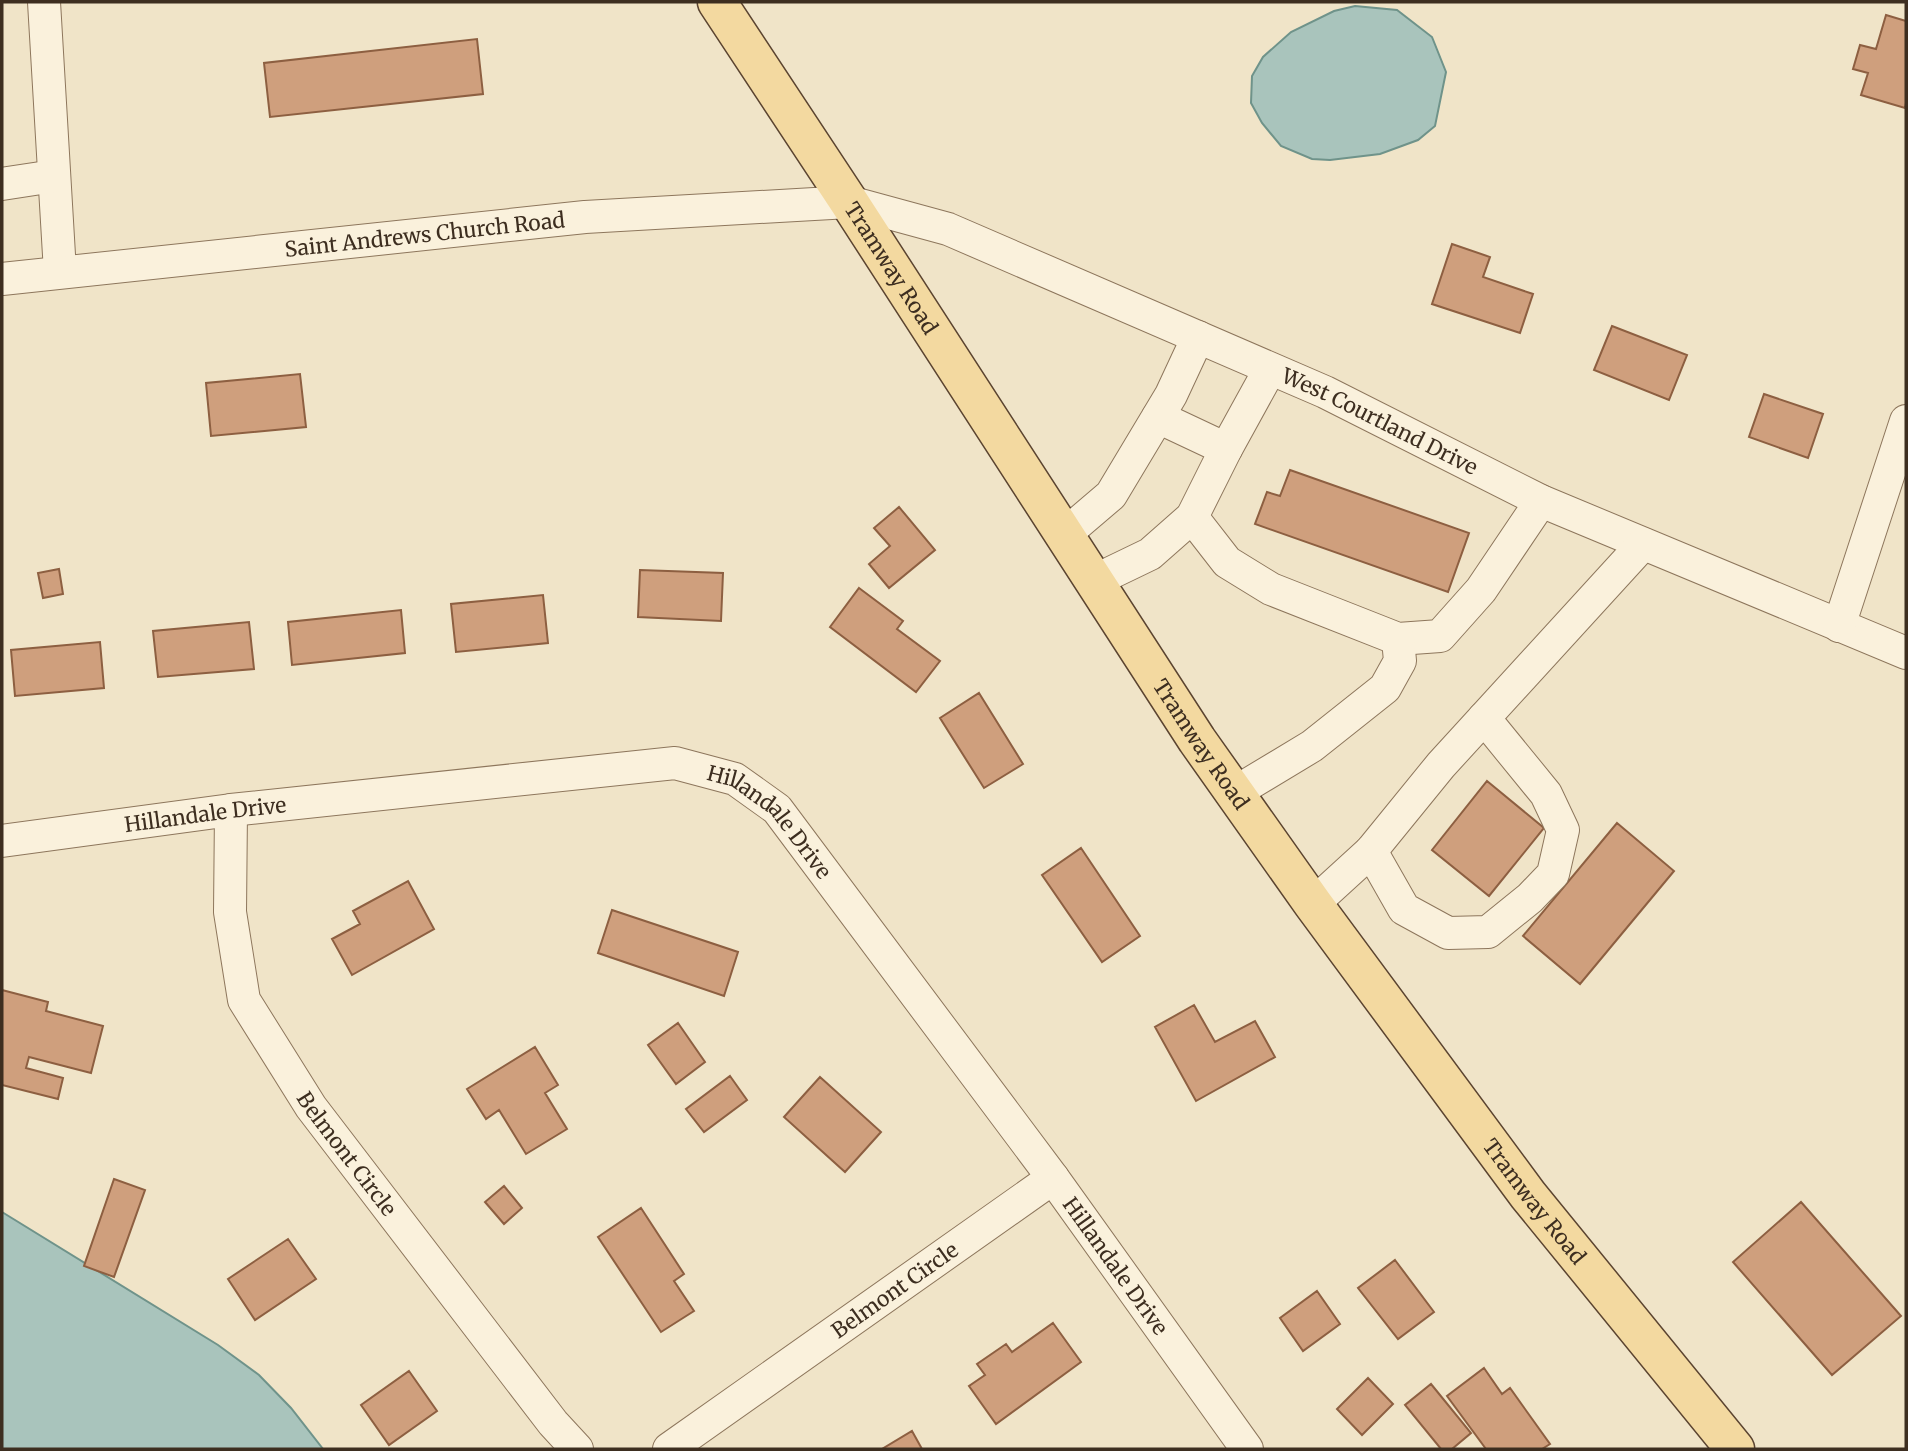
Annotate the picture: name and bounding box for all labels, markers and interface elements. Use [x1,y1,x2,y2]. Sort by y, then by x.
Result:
street label: Tramway Road [839,197,944,339]
street label: Saint Andrews Church Road [283,206,566,262]
street label: West Courtland Drive [1277,361,1482,480]
street label: Tramway Road [1147,673,1255,815]
street label: Hillandale Drive [704,759,838,884]
street label: Hillandale Drive [123,791,288,838]
street label: Belmont Circle [291,1086,403,1221]
street label: Tramway Road [1477,1133,1592,1270]
street label: Hillandale Drive [1057,1192,1174,1340]
street label: Belmont Circle [826,1236,963,1344]

